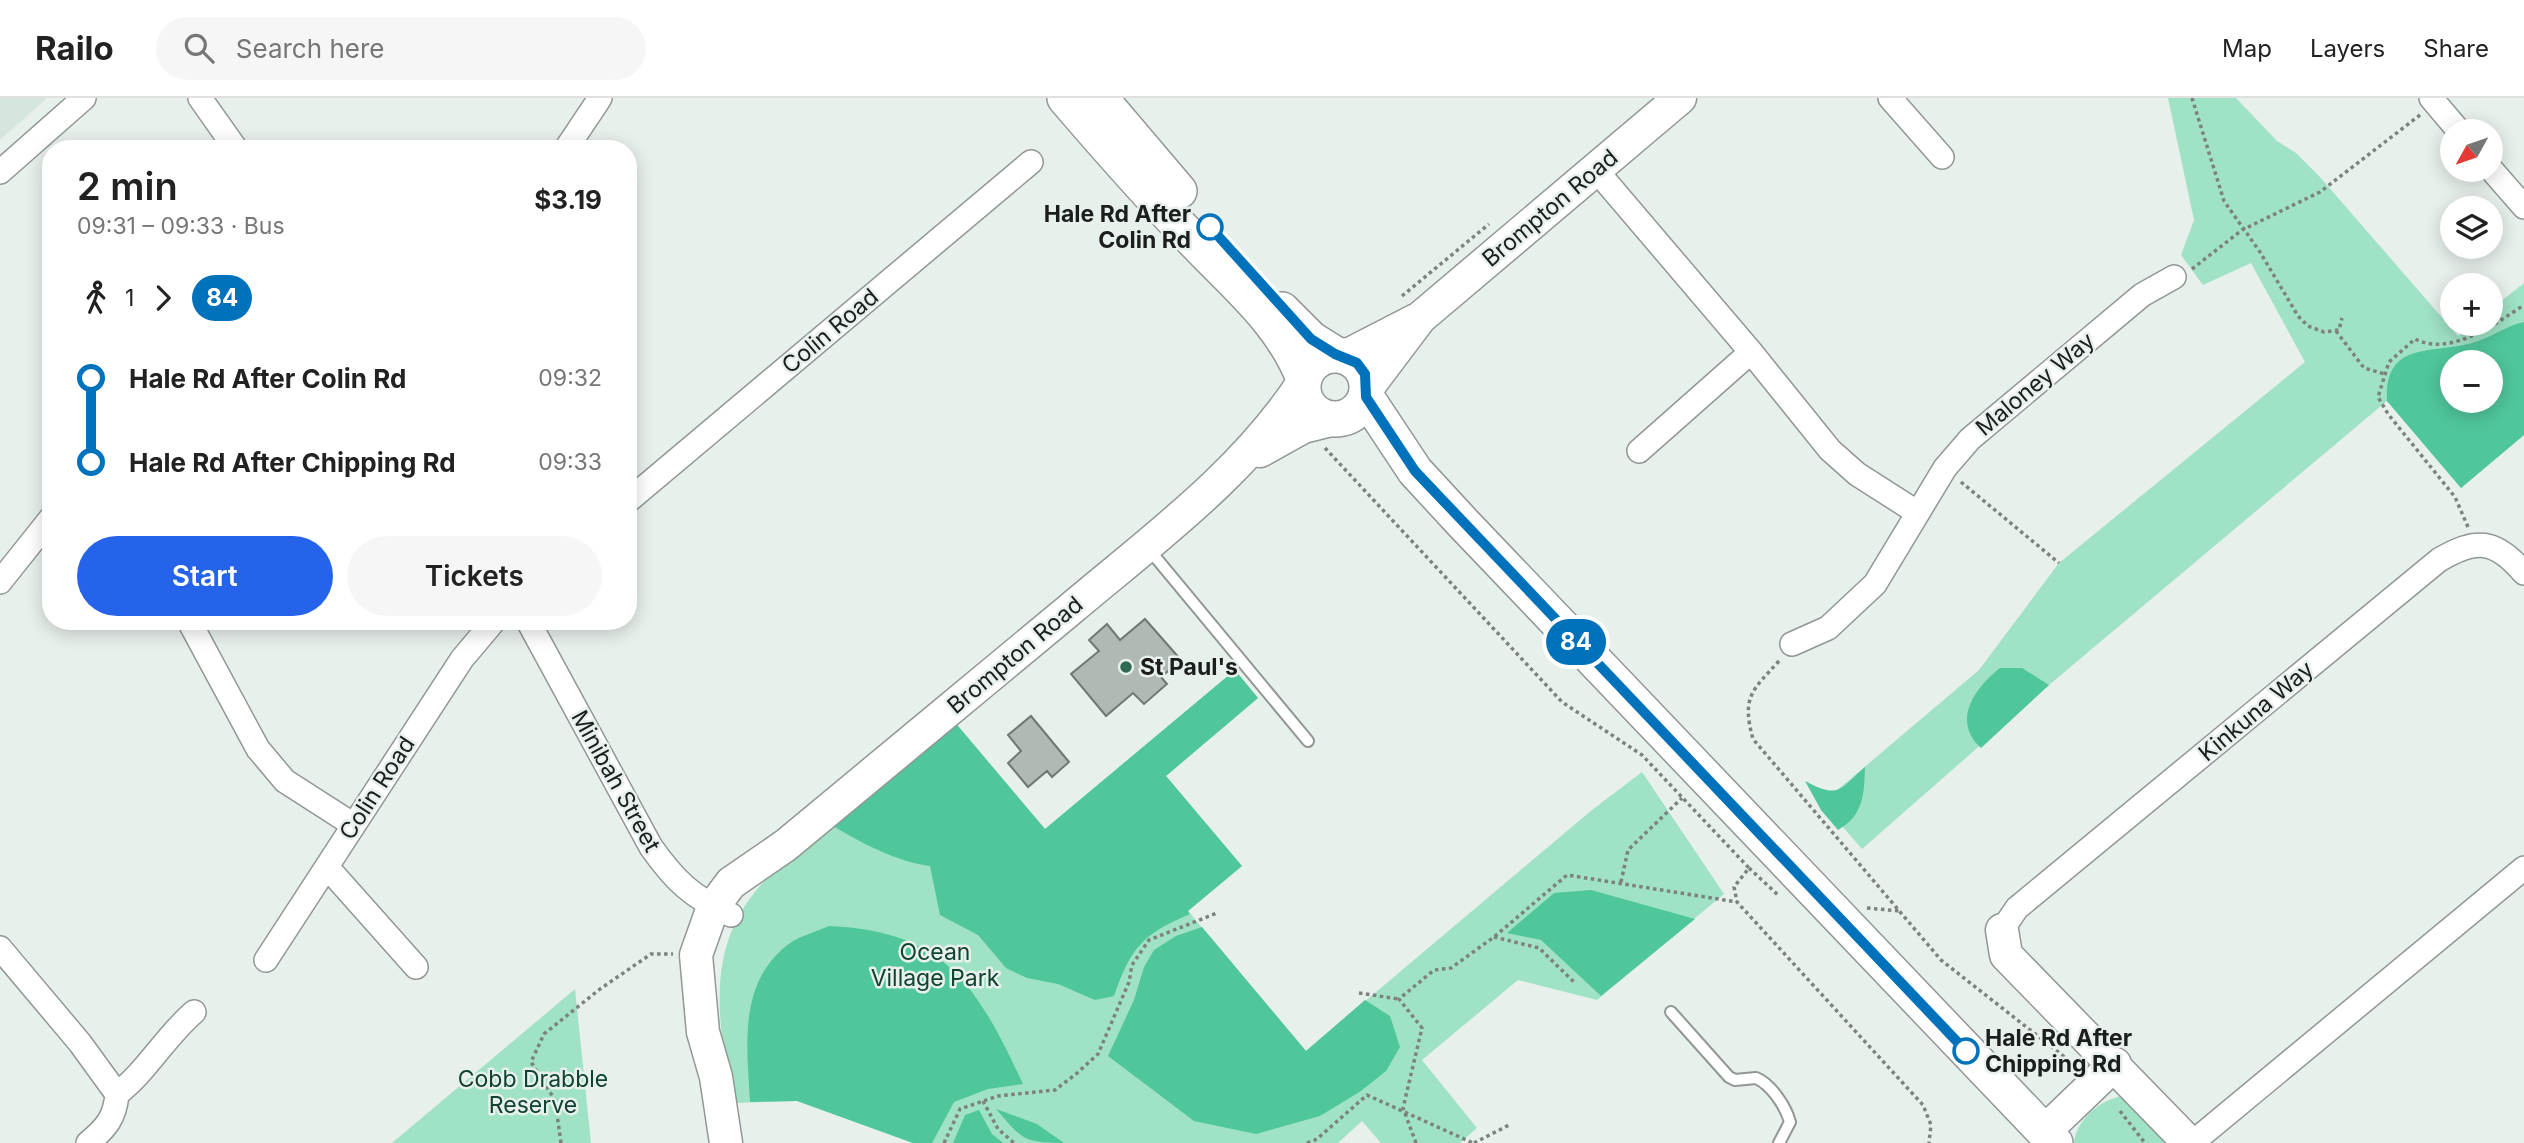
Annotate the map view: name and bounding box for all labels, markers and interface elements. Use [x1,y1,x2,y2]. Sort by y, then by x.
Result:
search box [156,17,646,80]
text: Railo [35,28,114,68]
icon: search [180,29,218,67]
text: Search here [236,33,384,64]
text: Map [2222,34,2272,63]
text: Layers [2310,34,2385,63]
text: Share [2423,34,2489,63]
north arrow [2440,119,2502,182]
map controls [2440,119,2503,413]
street label: Brompton Road [1477,143,1623,273]
text: 2 min [77,163,178,209]
text: $3.19 [534,184,602,215]
button: layers [2440,196,2503,259]
place label: Hale Rd After Colin Rd [1044,200,1191,254]
text: 09:31 – 09:33 · Bus [77,212,285,240]
marker: Hale Rd After Colin Rd [1197,214,1223,240]
button: + [2440,273,2503,336]
icon: walk [77,279,115,317]
icon: forward [144,279,182,317]
text: 84 [206,283,238,312]
street label: Colin Road [776,283,884,379]
text: 1 [125,284,134,312]
street label: Maloney Way [1970,326,2100,442]
button: − [2440,350,2503,413]
text: Hale Rd After Colin Rd [129,363,406,394]
text: 09:32 [538,364,602,392]
text: Hale Rd After Chipping Rd [129,447,456,478]
text: 09:33 [538,448,602,476]
button: Start [77,536,333,616]
button: Tickets [347,536,602,616]
street label: Brompton Road [942,590,1088,720]
line badge: 84 [1544,619,1608,665]
text: 84 [1560,627,1592,656]
place label: St Paul's [1140,653,1238,681]
street label: Kinkuna Way [2193,655,2319,767]
marker: St Paul's [1118,659,1134,675]
street label: Minibah Street [566,705,667,857]
street label: Colin Road [333,731,421,845]
park label: Ocean Village Park [871,938,1000,992]
place label: Hale Rd After Chipping Rd [1985,1024,2132,1078]
marker: Hale Rd After Chipping Rd [1953,1038,1979,1064]
park label: Cobb Drabble Reserve [458,1065,608,1119]

